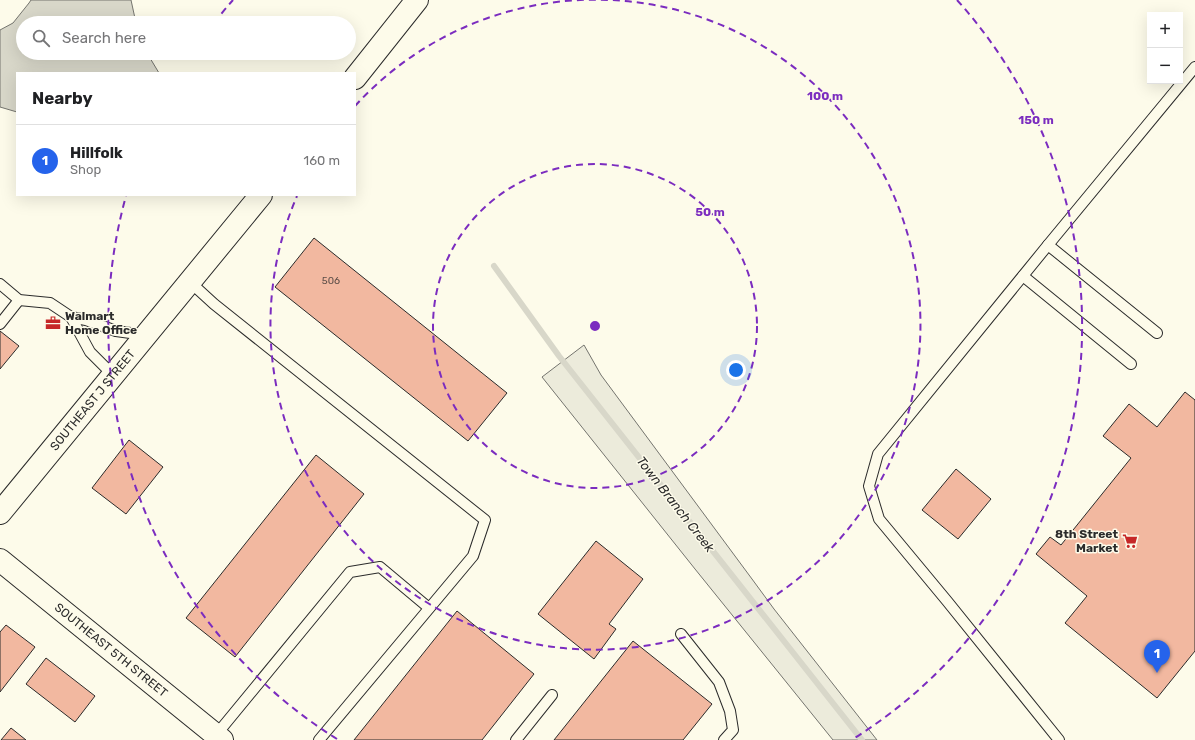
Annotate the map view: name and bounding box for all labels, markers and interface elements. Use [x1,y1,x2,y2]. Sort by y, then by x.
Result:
map controls [1147,12,1183,84]
button: + [1147,12,1183,48]
search box [16,16,356,60]
icon: search [30,27,52,49]
text: Search here [62,29,146,47]
button: − [1147,48,1183,84]
text: Nearby [32,88,93,108]
text: 100 m [807,89,843,103]
text: 150 m [1018,113,1054,127]
text: Hillfolk [70,144,123,162]
text: 1 [42,153,48,168]
text: 160 m [304,153,340,168]
text: Shop [70,162,101,177]
text: 50 m [695,205,725,219]
house number: 506 [322,275,340,287]
place label: Walmart Home Office [65,309,137,337]
office icon: Walmart Home Office [44,314,62,332]
centre of rings [588,319,602,333]
street label: SOUTHEAST J STREET [47,347,138,453]
your location [726,360,746,380]
water label: Town Branch Creek [634,453,718,555]
place label: 8th Street Market [1055,527,1118,555]
supermarket icon: 8th Street Market [1121,532,1139,550]
street label: SOUTHEAST 5TH STREET [52,600,170,700]
pin: 1 [1144,640,1170,673]

